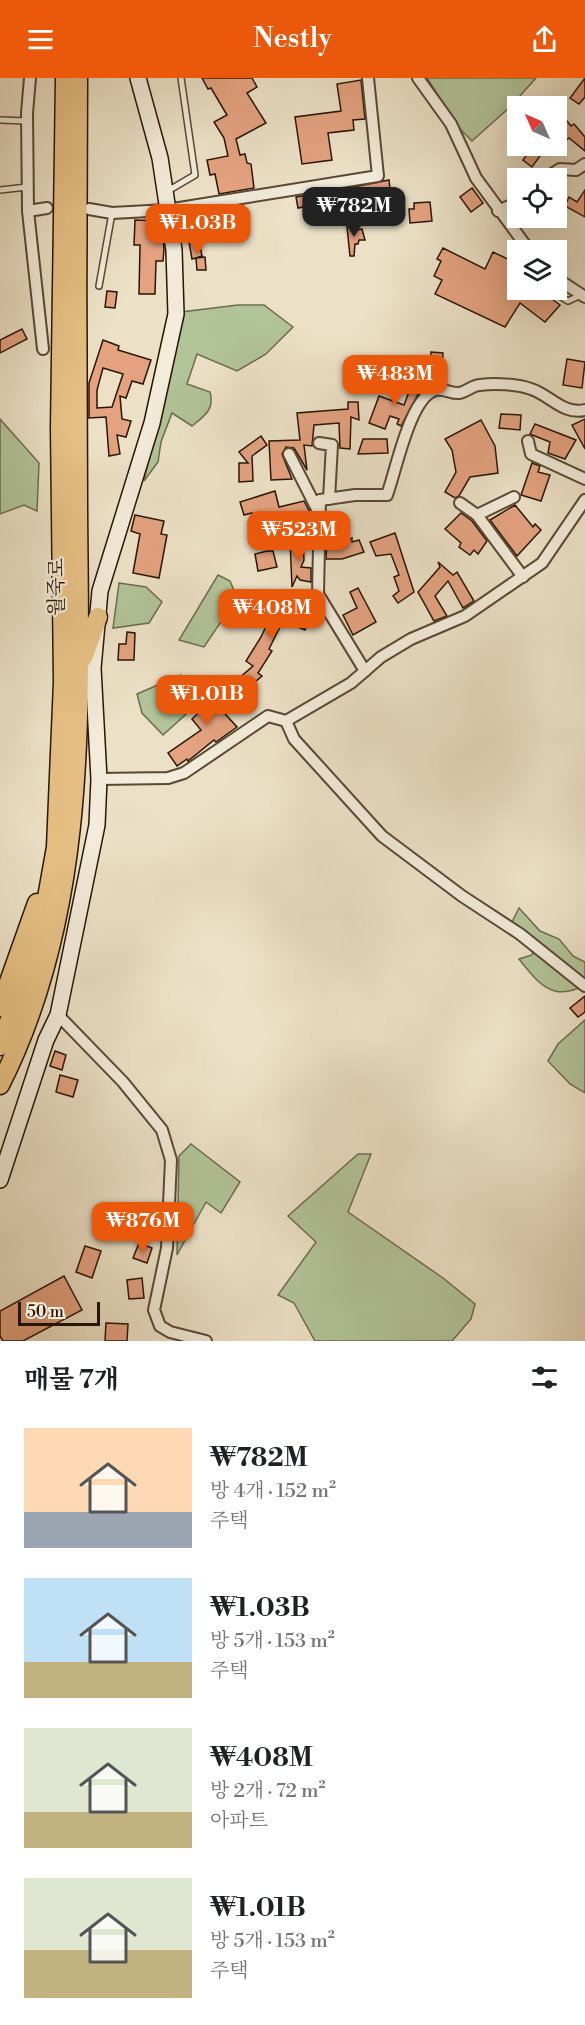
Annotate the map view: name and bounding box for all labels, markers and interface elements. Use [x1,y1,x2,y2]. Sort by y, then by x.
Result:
text: Nestly [253,22,332,56]
icon: menu [24,23,57,56]
icon: share [528,23,561,56]
north arrow [507,96,567,156]
map controls [507,96,567,300]
button: locate [507,168,567,228]
pin: ₩782M [312,187,396,238]
text: ₩782M [316,194,392,219]
pin: ₩1.03B [149,204,247,255]
text: ₩1.03B [160,211,236,236]
button: layers [507,240,567,300]
pin: ₩483M [353,355,437,406]
text: ₩483M [357,362,433,387]
pin: ₩523M [257,511,341,562]
text: ₩523M [261,518,337,543]
street label: 월죽로 [45,558,70,616]
pin: ₩408M [230,589,314,640]
text: ₩408M [232,596,312,621]
pin: ₩1.01B [158,675,256,726]
text: ₩1.01B [170,682,244,707]
pin: ₩876M [101,1202,185,1253]
text: ₩876M [106,1209,180,1234]
scale bar [18,1299,100,1326]
text: 50 m [27,1302,64,1322]
icon: filters [528,1361,561,1394]
text: 매물 7개 [24,1364,119,1396]
text: ₩782M [210,1442,308,1474]
icon: home [72,1452,144,1524]
text: 방 4개 · 152 m² [210,1479,336,1504]
text: 주택 [210,1509,249,1534]
text: ₩1.03B [210,1592,310,1624]
icon: home [72,1602,144,1674]
text: 방 5개 · 153 m² [210,1629,335,1654]
text: 주택 [210,1659,249,1684]
text: ₩408M [210,1742,313,1774]
icon: home [72,1752,144,1824]
text: 방 2개 · 72 m² [210,1779,326,1804]
text: 아파트 [210,1809,268,1834]
text: ₩1.01B [210,1892,306,1924]
icon: home [72,1902,144,1974]
text: 방 5개 · 153 m² [210,1929,335,1954]
text: 주택 [210,1959,249,1984]

